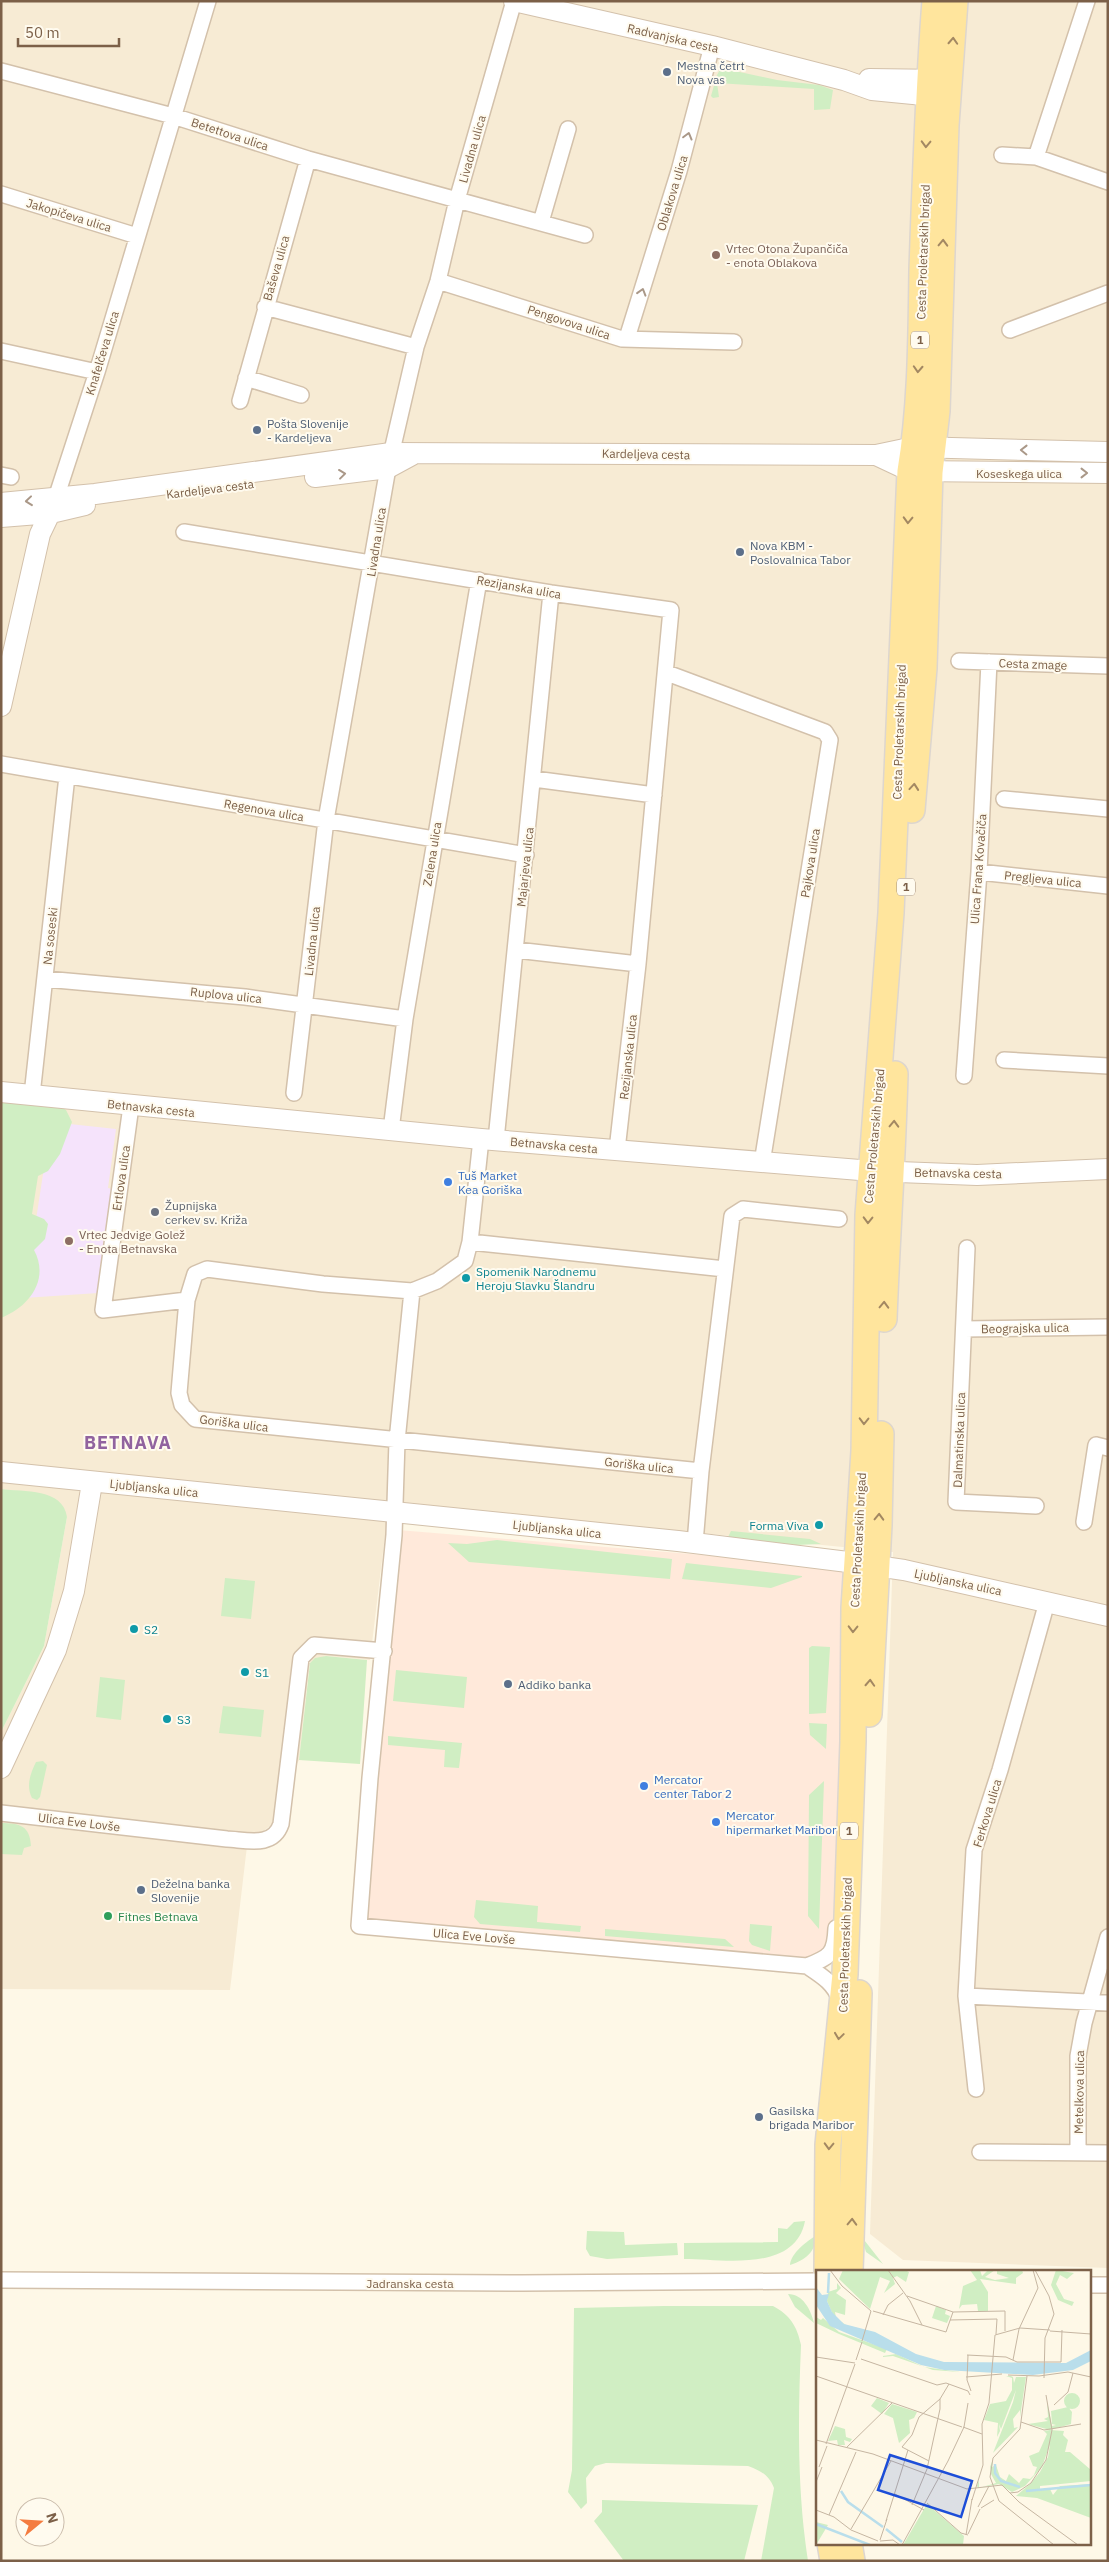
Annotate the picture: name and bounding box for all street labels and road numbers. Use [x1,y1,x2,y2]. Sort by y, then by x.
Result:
street label: Radvanjska cesta [626,20,721,56]
street label: Livadna ulica [455,113,489,185]
street label: Betettova ulica [189,114,271,154]
street label: Oblakova ulica [653,153,691,233]
street label: Cesta Proletarskih brigad [913,184,933,320]
street label: Jakopičeva ulica [25,195,114,235]
street label: Baševa ulica [260,233,293,302]
street label: Pengovova ulica [526,302,613,343]
street label: Knafelčeva ulica [82,308,122,397]
road number: 1 [911,332,929,348]
street label: Kardeljeva cesta [602,446,691,462]
street label: Koseskega ulica [976,466,1063,481]
street label: Kardeljeva cesta [165,476,255,502]
street label: Livadna ulica [363,506,389,578]
street label: Rezijanska ulica [475,572,563,602]
street label: Cesta zmage [998,655,1068,673]
street label: Cesta Proletarskih brigad [889,664,909,800]
street label: Regenova ulica [223,796,306,825]
street label: Ulica Frana Kovačiča [967,813,989,925]
street label: Zelena ulica [420,820,445,887]
street label: Majarjeva ulica [513,826,537,908]
street label: Pajkova ulica [797,827,823,899]
street label: Pregljeva ulica [1004,867,1083,891]
road number: 1 [897,879,915,896]
street label: Livadna ulica [301,905,323,976]
street label: Na soseski [40,906,60,966]
street label: Ruplova ulica [189,984,263,1006]
street label: Rezijanska ulica [616,1013,640,1100]
street label: Cesta Proletarskih brigad [861,1068,887,1204]
street label: Betnavska cesta [106,1096,196,1120]
street label: Betnavska cesta [510,1134,599,1156]
street label: Ertlova ulica [109,1144,133,1212]
street label: Betnavska cesta [914,1165,1003,1181]
street label: Beograjska ulica [981,1320,1070,1336]
street label: Dalmatinska ulica [950,1391,968,1488]
street label: Goriška ulica [199,1411,270,1435]
street label: Goriška ulica [604,1454,675,1476]
street label: Cesta Proletarskih brigad [847,1472,869,1608]
street label: Ljubljanska ulica [109,1476,200,1500]
street label: Ljubljanska ulica [512,1517,603,1541]
street label: Ljubljanska ulica [913,1565,1004,1599]
street label: Ferkova ulica [969,1776,1005,1849]
street label: Ulica Eve Lovše [37,1810,121,1835]
road number: 1 [840,1822,858,1840]
street label: Cesta Proletarskih brigad [835,1877,855,2013]
street label: Ulica Eve Lovše [432,1925,516,1947]
street label: Metelkova ulica [1071,2049,1087,2134]
street label: Jadranska cesta [366,2276,454,2291]

